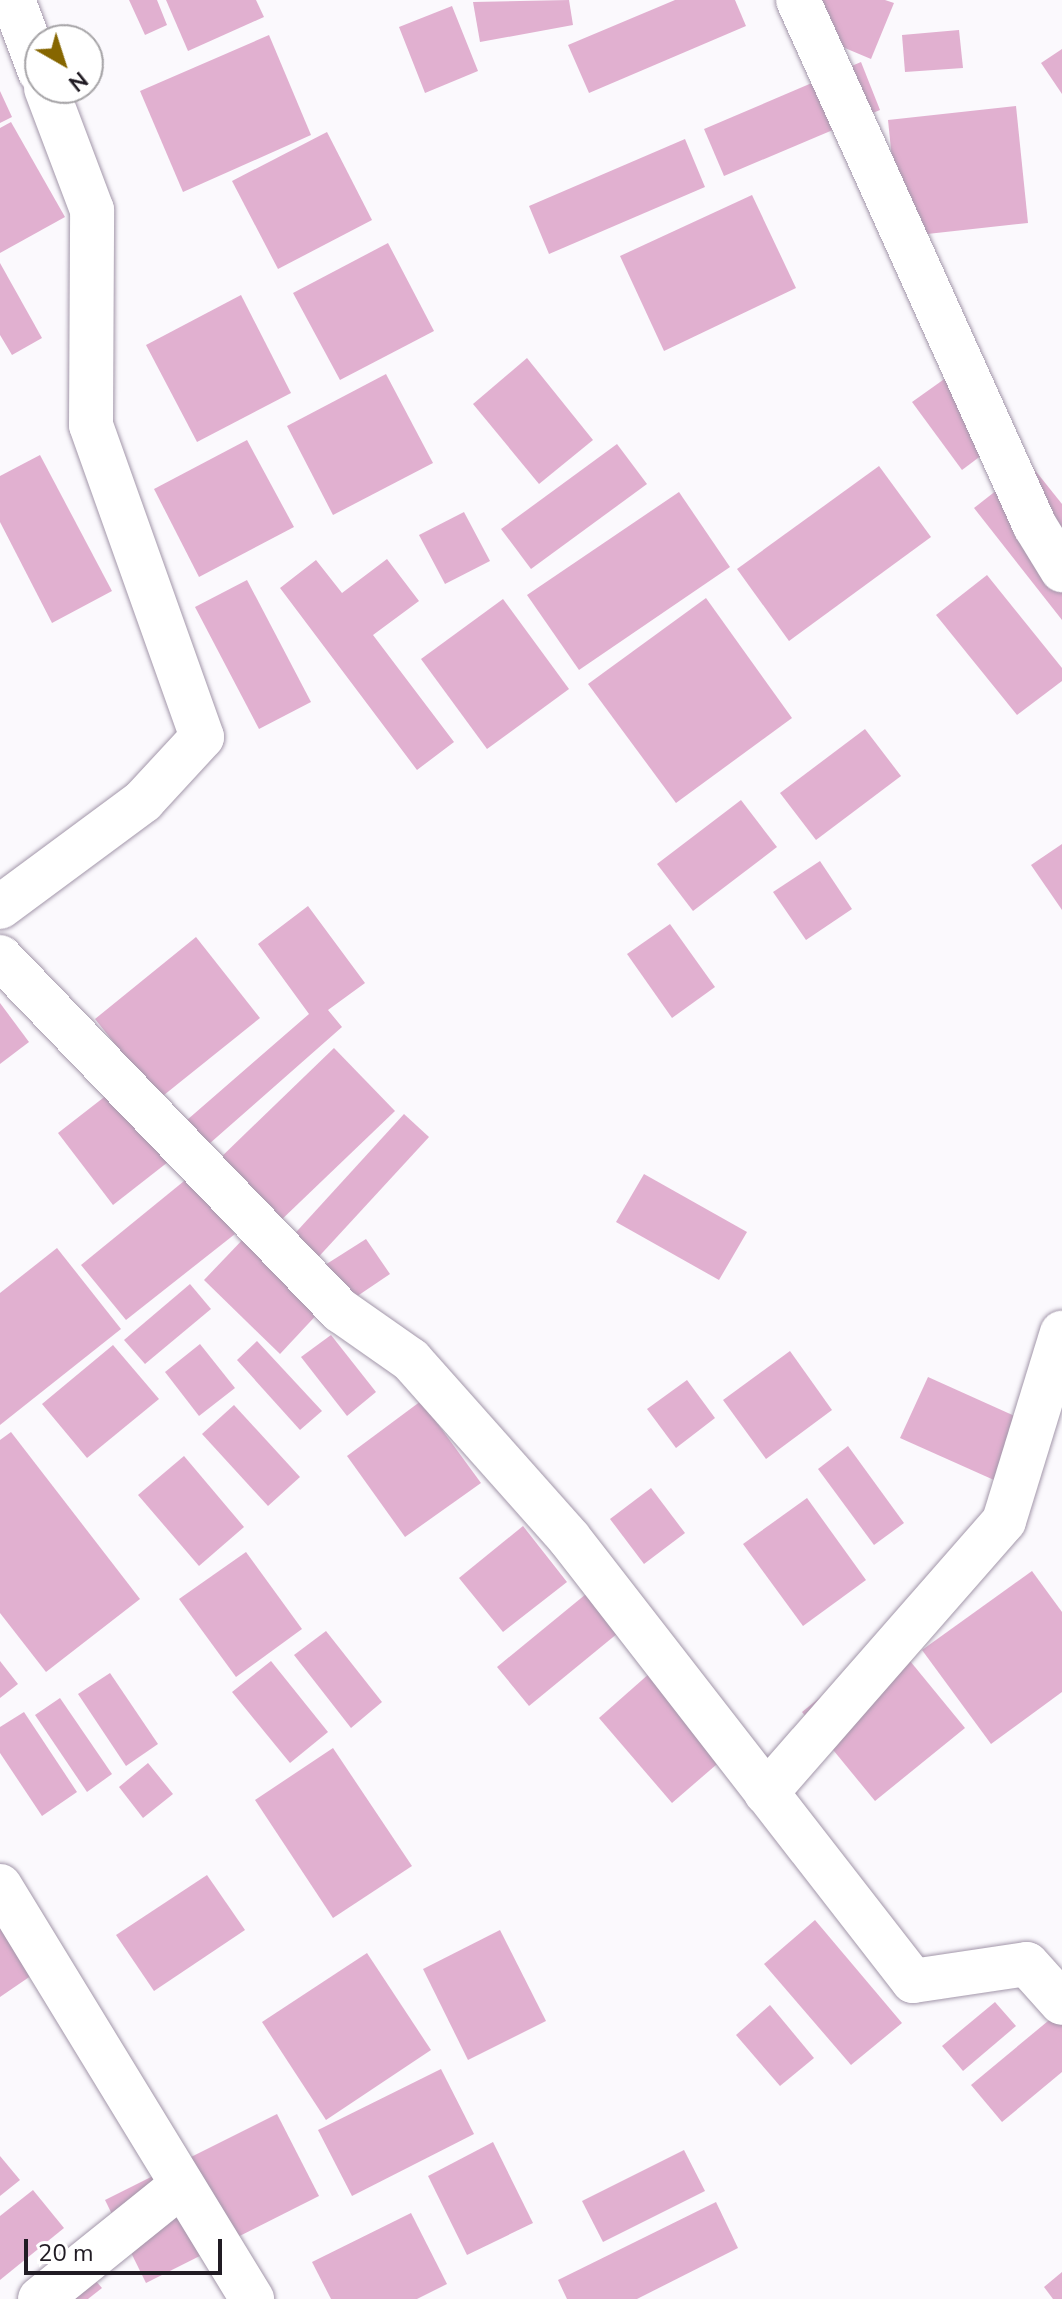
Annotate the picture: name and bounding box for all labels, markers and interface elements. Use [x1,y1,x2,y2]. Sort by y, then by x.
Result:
north arrow [24,24,104,104]
text: N [62,64,94,98]
scale bar [28,2223,226,2273]
text: 20 m [38,2237,94,2269]

